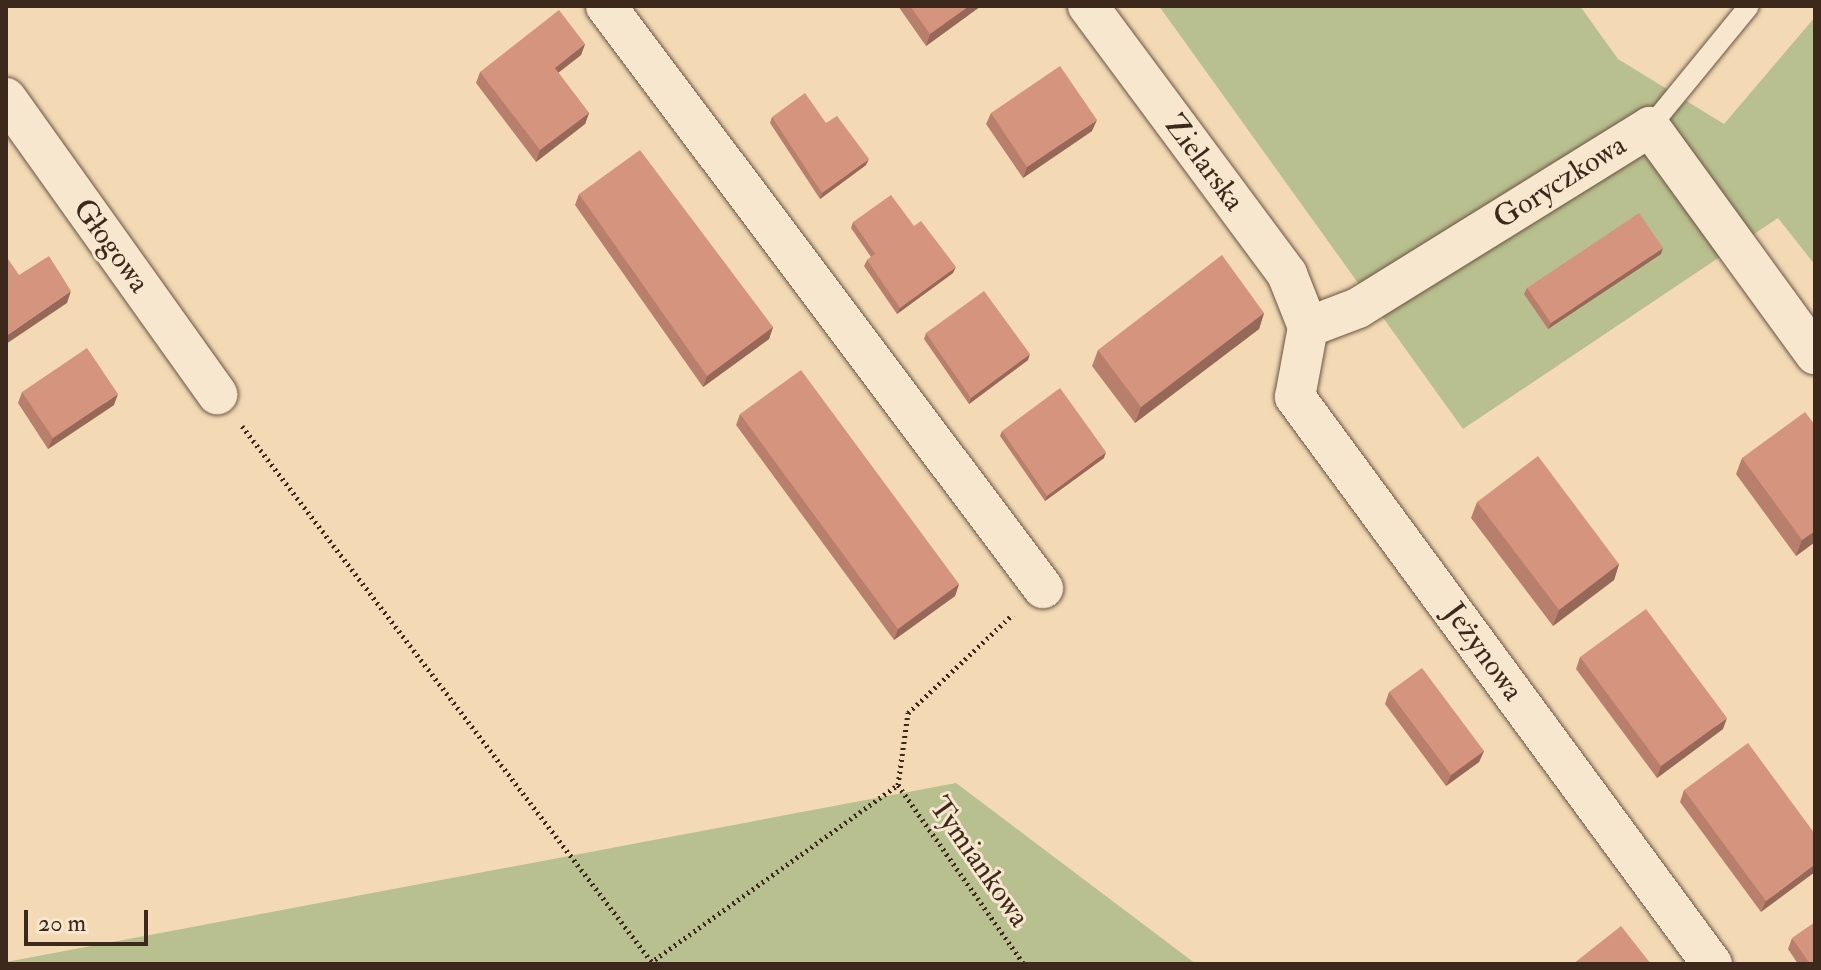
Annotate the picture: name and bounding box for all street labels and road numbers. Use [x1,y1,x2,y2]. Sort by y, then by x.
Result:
street label: Zielarska [1156,108,1252,218]
street label: Goryczkowa [1487,127,1633,237]
street label: Głogowa [65,192,157,300]
street label: Jeżynowa [1435,596,1531,708]
street label: Tymiankowa [921,790,1037,934]

